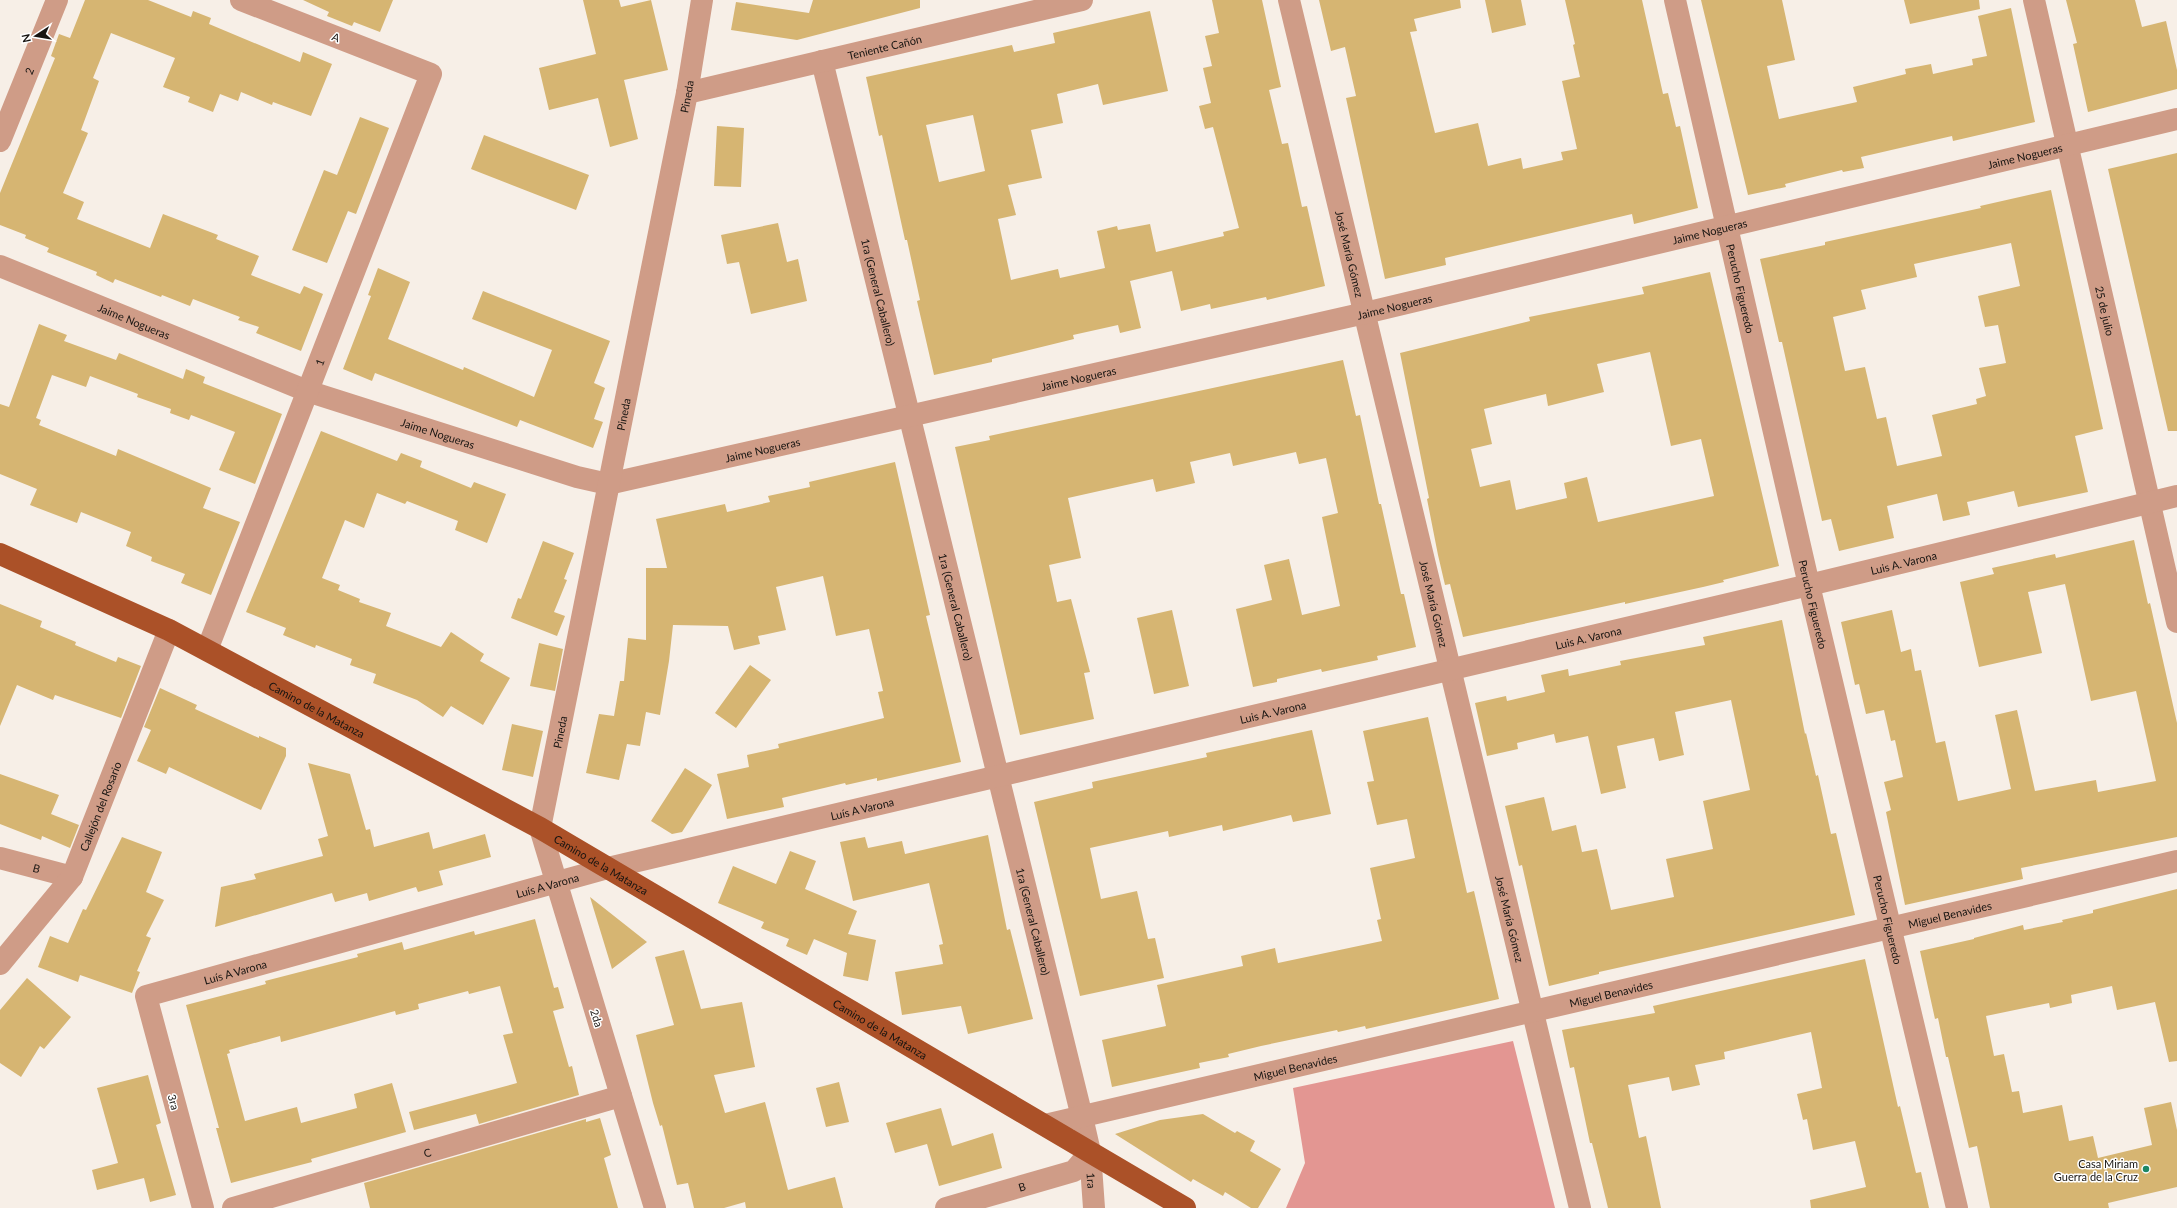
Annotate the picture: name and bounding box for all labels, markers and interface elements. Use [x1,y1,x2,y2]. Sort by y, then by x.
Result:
north arrow [16,16,56,56]
street label: A [330,30,342,45]
street label: Teniente Cañón [846,31,923,61]
text: N [18,33,33,44]
street label: 2 [21,65,36,76]
street label: Pineda [677,79,695,114]
street label: Jaime Nogueras [1986,140,2064,171]
street label: José María Gómez [1333,209,1367,298]
street label: Jaime Nogueras [1671,215,1749,246]
street label: 1ra (General Caballero) [859,237,898,347]
street label: Perucho Figueredo [1725,243,1758,334]
street label: 25 de julio [2093,285,2117,337]
street label: Jaime Nogueras [1356,291,1433,321]
street label: Jaime Nogueras [96,300,172,341]
street label: 1 [312,357,326,367]
street label: Jaime Nogueras [1040,363,1118,392]
street label: Pineda [613,397,632,432]
street label: Jaime Nogueras [400,415,477,451]
street label: Jaime Nogueras [724,434,801,464]
street label: Luis A. Varona [1869,548,1938,576]
street label: 1ra (General Caballero) [937,552,976,662]
street label: Perucho Figueredo [1797,558,1830,650]
street label: José María Gómez [1418,559,1451,648]
street label: Luis A. Varona [1554,623,1623,651]
street label: Camino de la Matanza [267,678,367,740]
street label: Luis A. Varona [1238,697,1307,725]
street label: Pineda [550,715,569,749]
street label: Callejón del Rosario [76,760,123,853]
street label: Luís A Varona [829,794,895,822]
street label: Camino de la Matanza [552,831,651,897]
street label: B [32,861,42,875]
street label: 1ra (General Caballero) [1014,866,1053,976]
street label: Luís A Varona [514,870,580,900]
street label: José María Gómez [1494,874,1527,963]
street label: Perucho Figueredo [1872,874,1905,965]
street label: Miguel Benavides [1907,898,1993,930]
street label: Luís A Varona [202,956,268,986]
street label: Miguel Benavides [1568,977,1654,1009]
street label: Camino de la Matanza [831,996,930,1061]
street label: 2da [588,1007,606,1029]
street label: Miguel Benavides [1252,1051,1339,1083]
street label: 3ra [166,1093,182,1111]
street label: C [422,1145,433,1159]
place label: Casa Miriam Guerra de la Cruz [2054,1157,2138,1183]
marker: Casa Miriam Guerra de la Cruz [2141,1164,2151,1174]
street label: 1ra [1085,1172,1099,1189]
street label: B [1017,1179,1027,1193]

